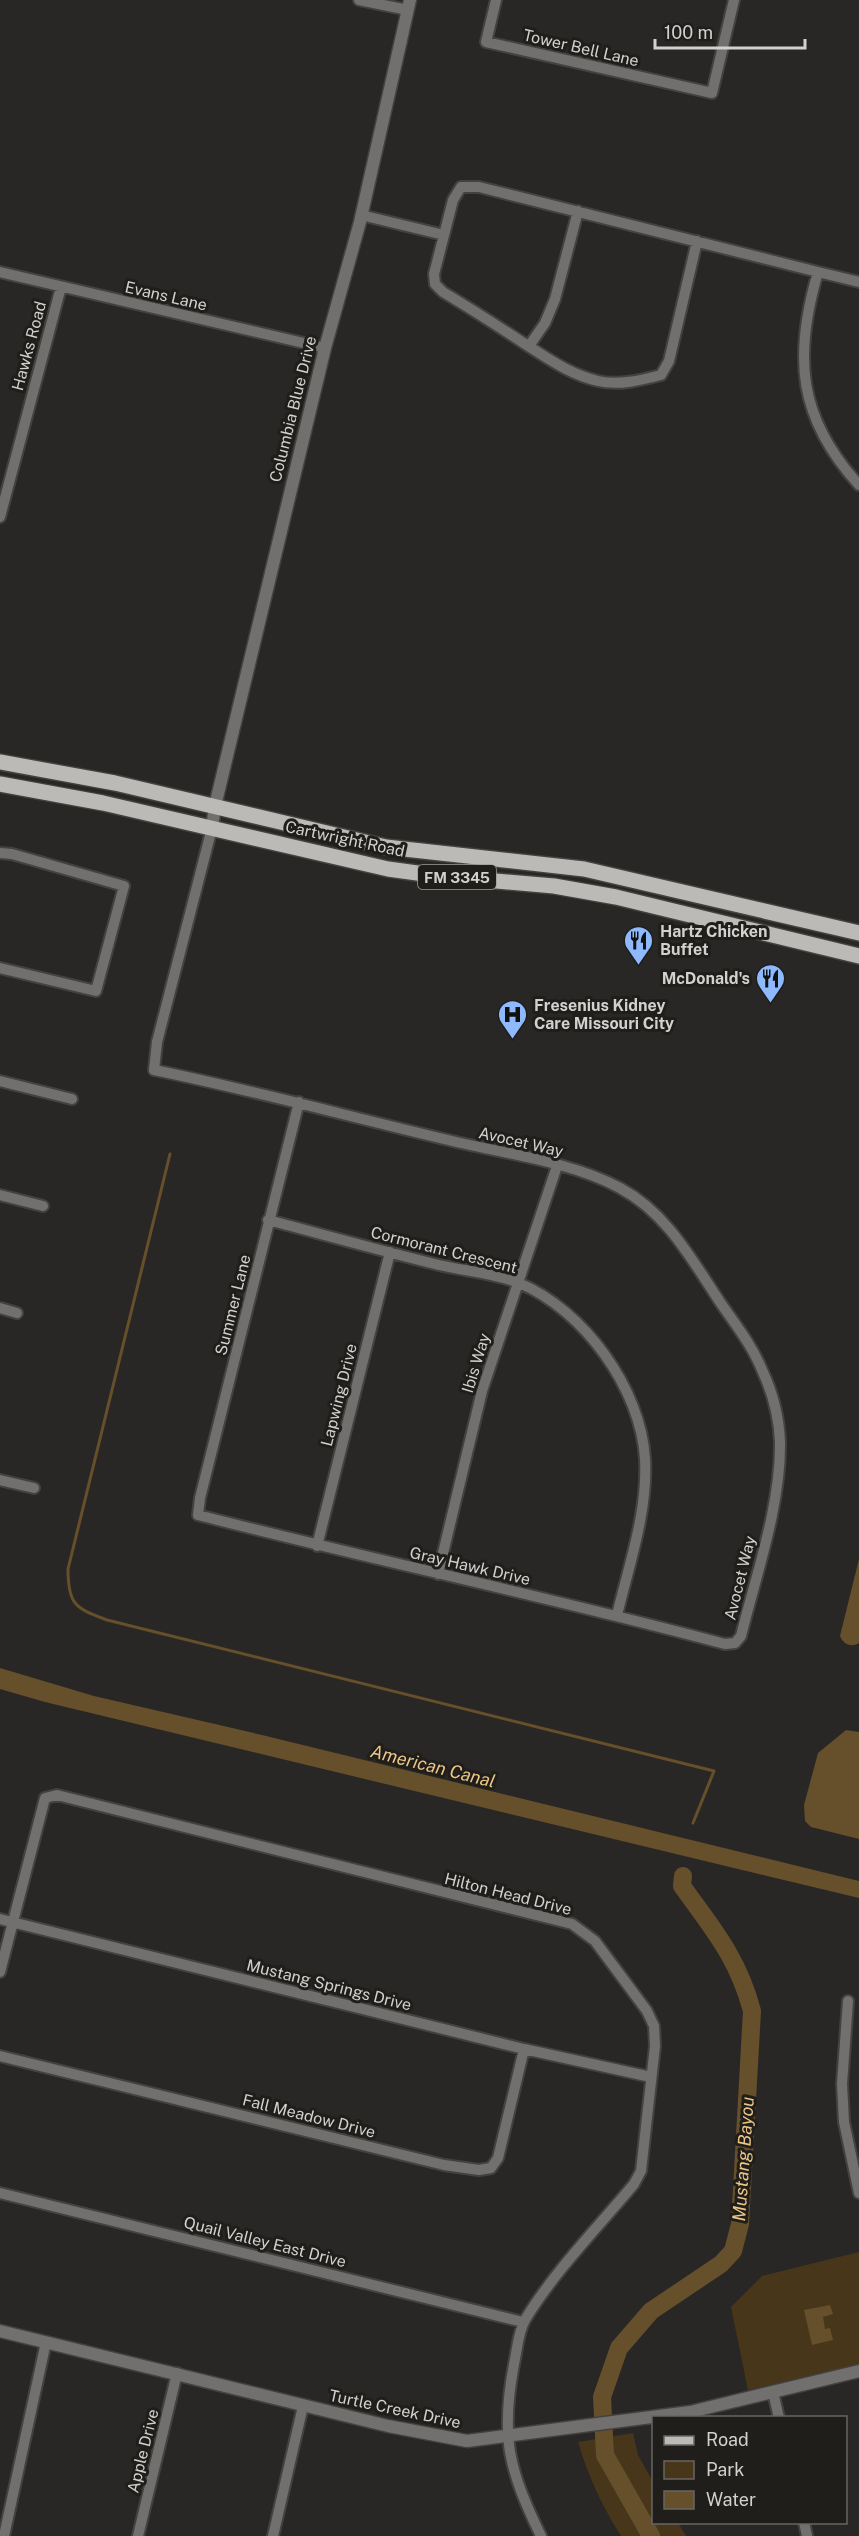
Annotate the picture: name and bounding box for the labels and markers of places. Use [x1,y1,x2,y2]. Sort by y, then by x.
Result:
place label: Hartz Chicken Buffet [660,922,768,959]
restaurant icon: Hartz Chicken Buffet [623,924,655,966]
restaurant icon: McDonald's [755,962,787,1004]
place label: McDonald's [662,969,750,988]
place label: Fresenius Kidney Care Missouri City [534,996,674,1033]
hospital icon: Fresenius Kidney Care Missouri City [497,998,529,1040]

